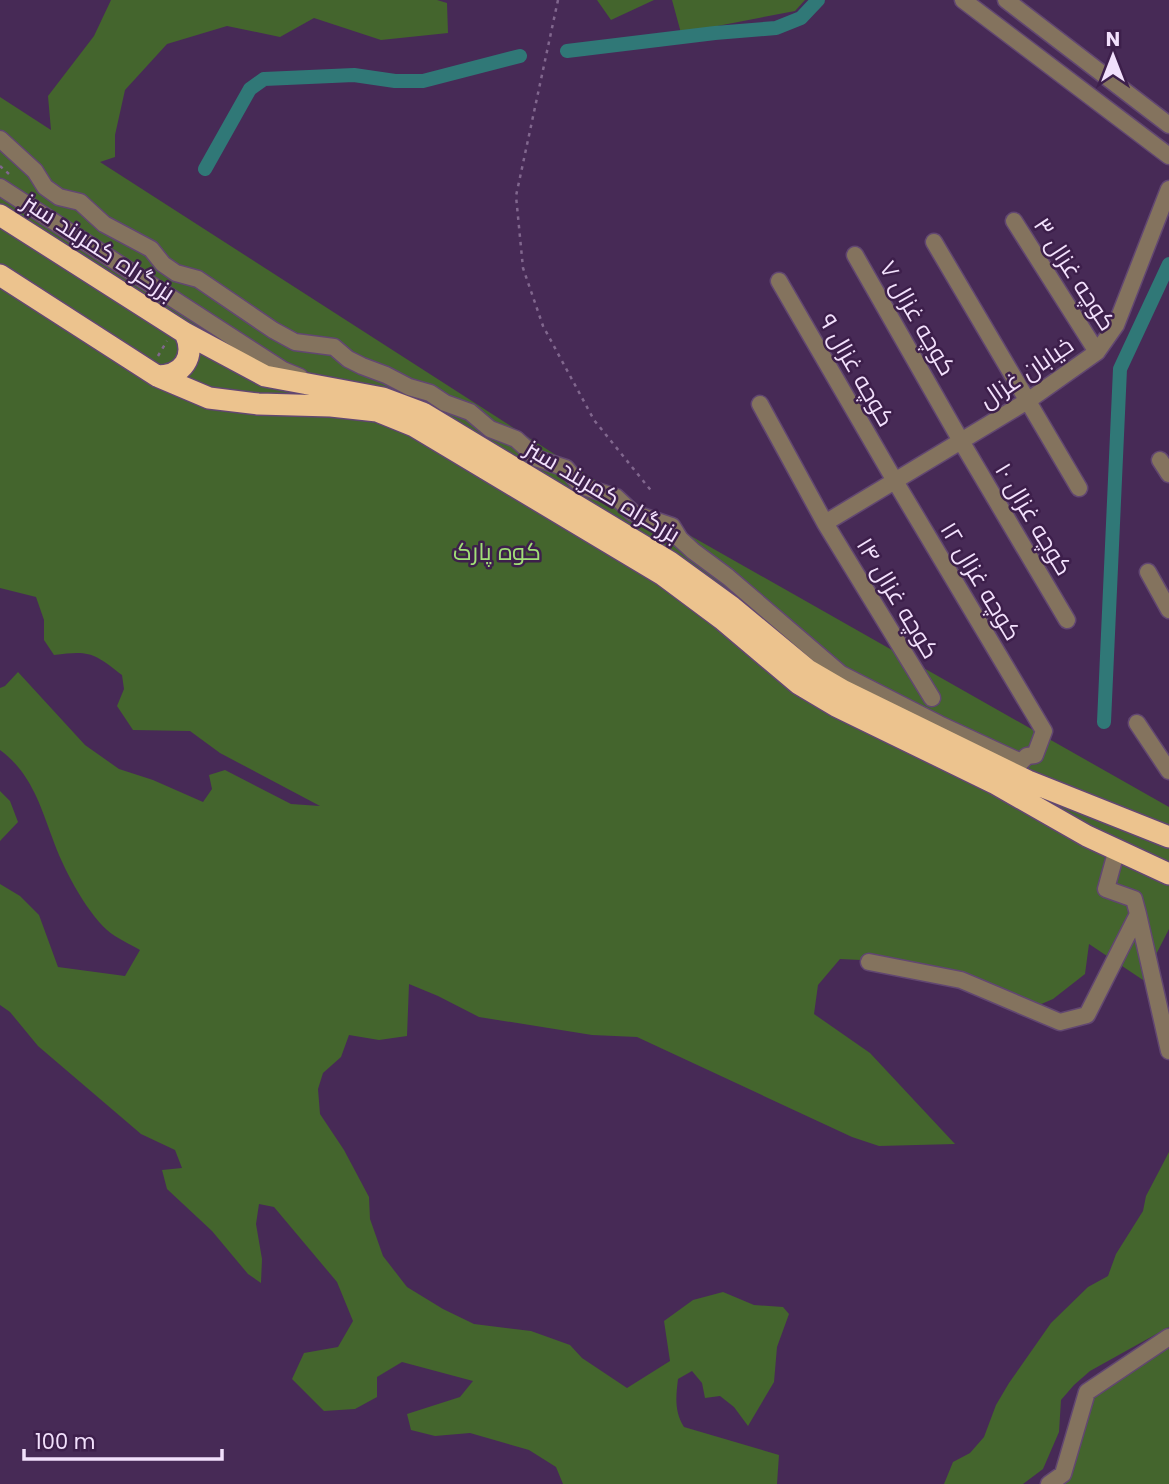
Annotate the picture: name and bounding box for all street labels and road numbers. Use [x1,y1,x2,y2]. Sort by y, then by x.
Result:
street label: بزرگراه کمربند سبز [15,184,182,309]
street label: کوچه غزال ۳ [1026,211,1124,337]
street label: کوچه غزال ۷ [872,254,964,382]
street label: کوچه غزال ۹ [811,308,903,432]
street label: خیابان غزال [972,328,1080,416]
street label: بزرگراه کمربند سبز [518,431,687,550]
street label: کوچه غزال ۱۰ [987,456,1081,582]
street label: کوچه غزال ۱۲ [933,516,1029,646]
street label: کوچه غزال ۱۴ [849,531,947,665]

